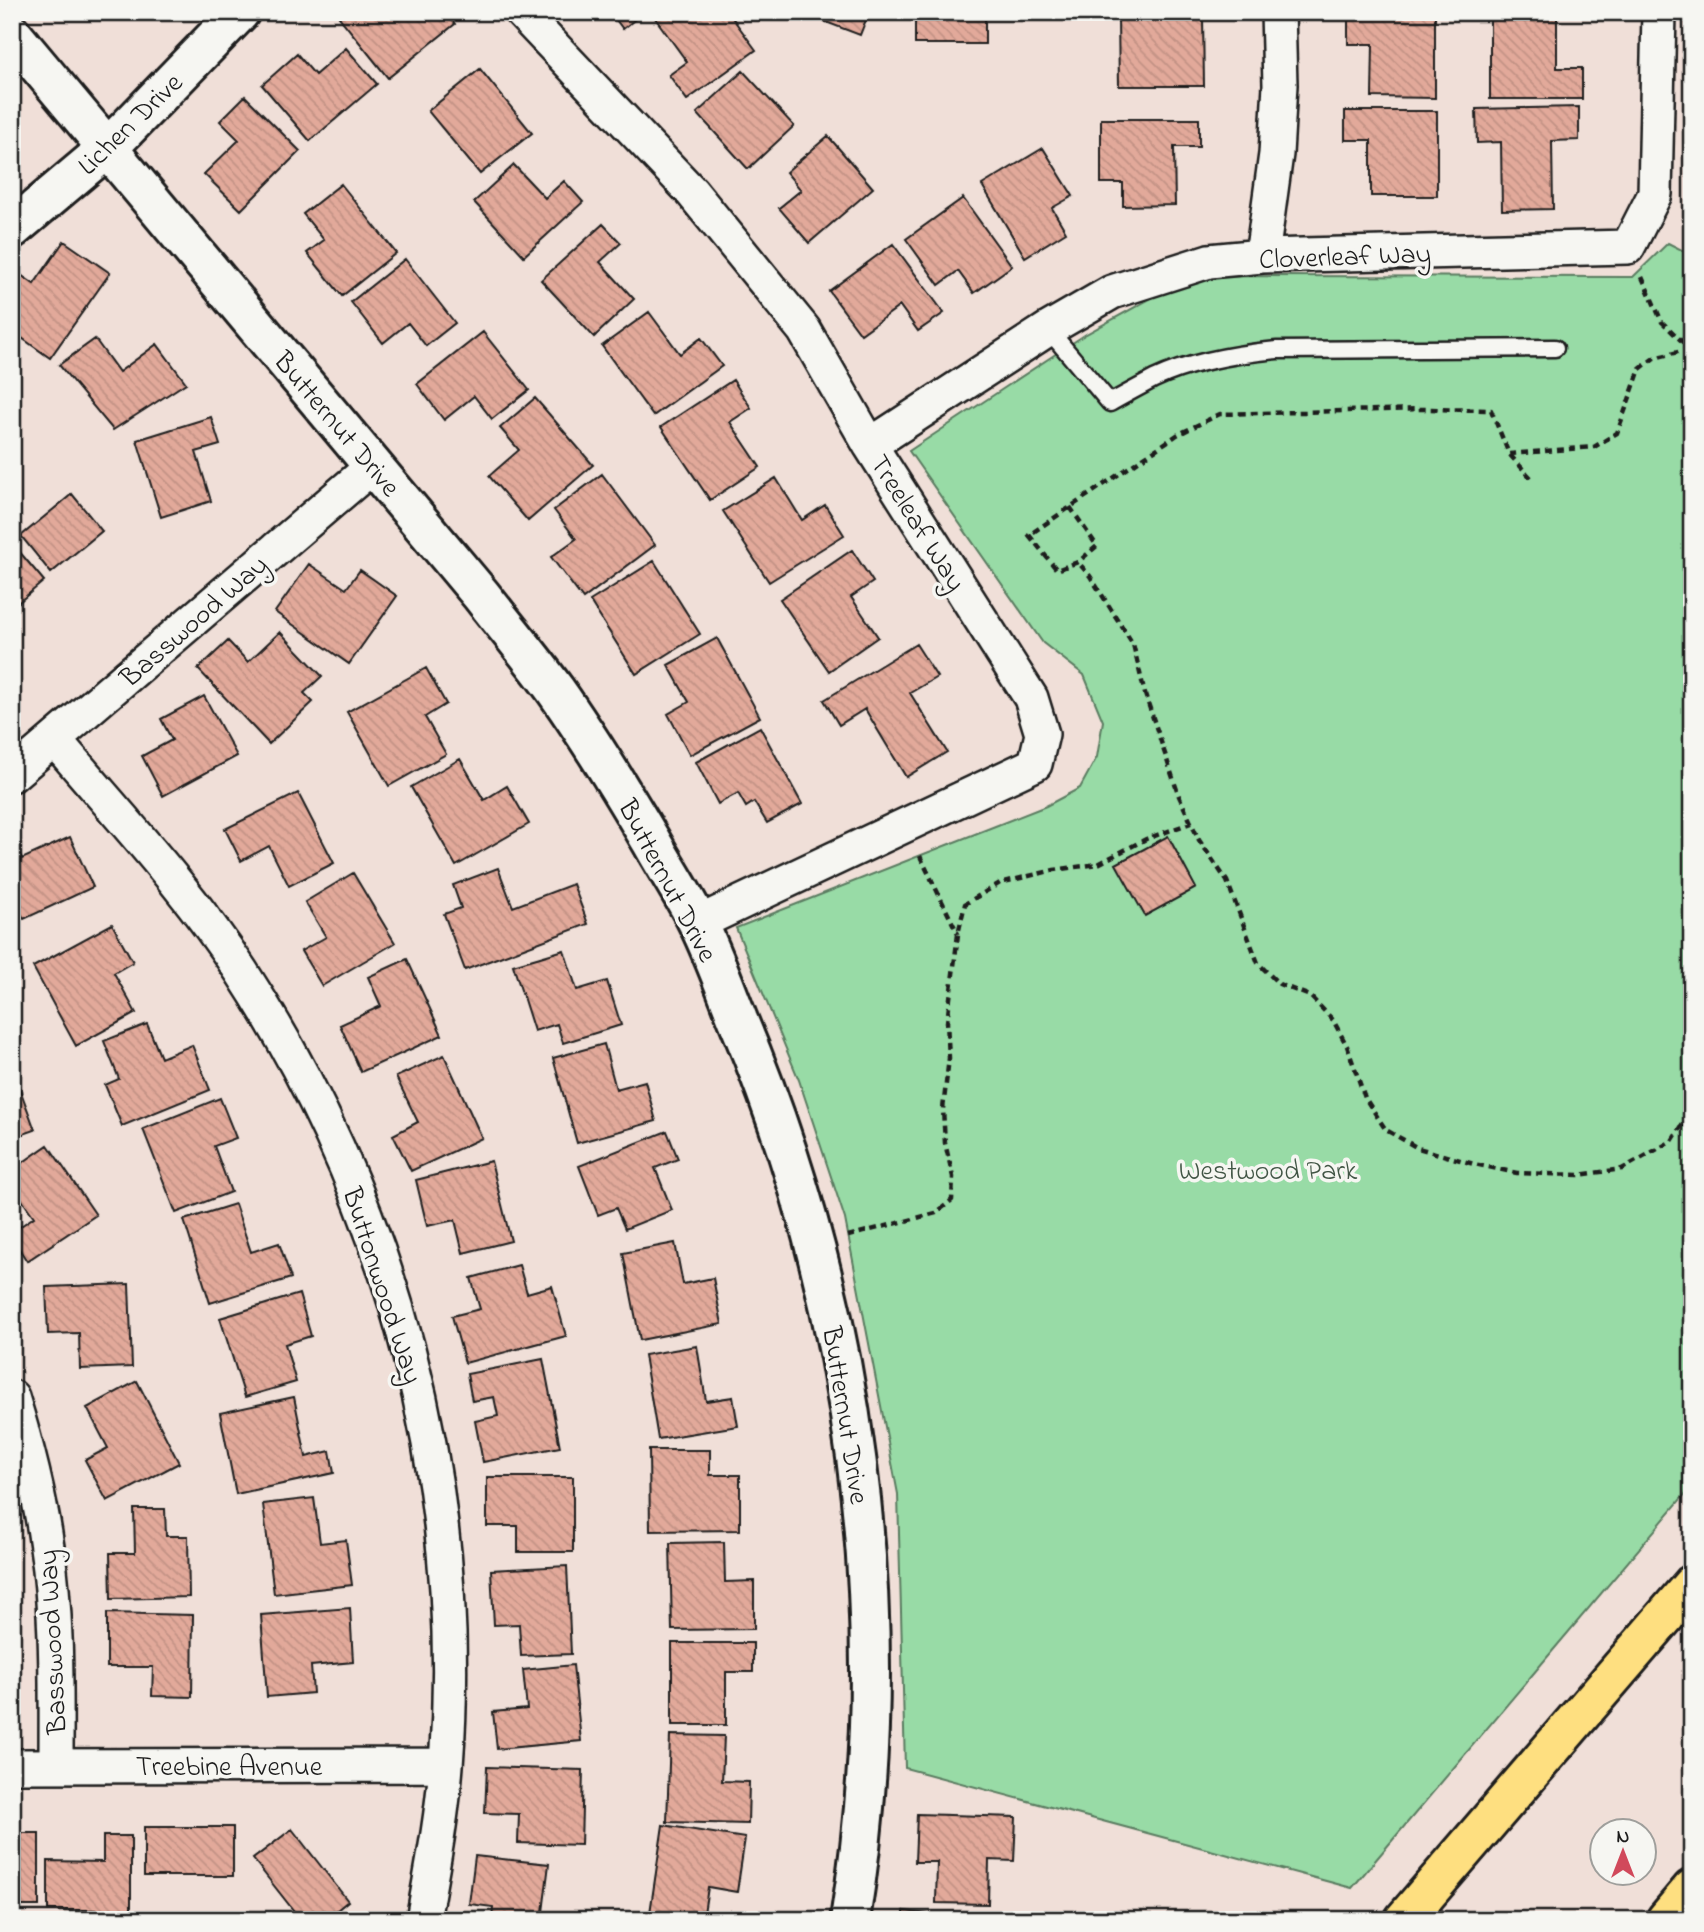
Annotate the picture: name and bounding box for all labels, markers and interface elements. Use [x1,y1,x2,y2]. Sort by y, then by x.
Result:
street label: Lichen Drive [69,64,194,186]
street label: Cloverleaf Way [1258,235,1432,282]
street label: Butternut Drive [261,343,409,507]
street label: Treeleaf Way [858,447,974,600]
street label: Basswood Way [111,547,278,699]
street label: Butternut Drive [605,792,726,971]
park label: Westwood Park [1179,1152,1358,1193]
street label: Buttonwood Way [329,1182,432,1390]
street label: Butternut Drive [809,1323,878,1508]
street label: Basswood Way [29,1548,80,1736]
street label: Treebine Avenue [136,1748,323,1789]
north arrow [1588,1816,1658,1886]
text: N [1617,1824,1630,1851]

